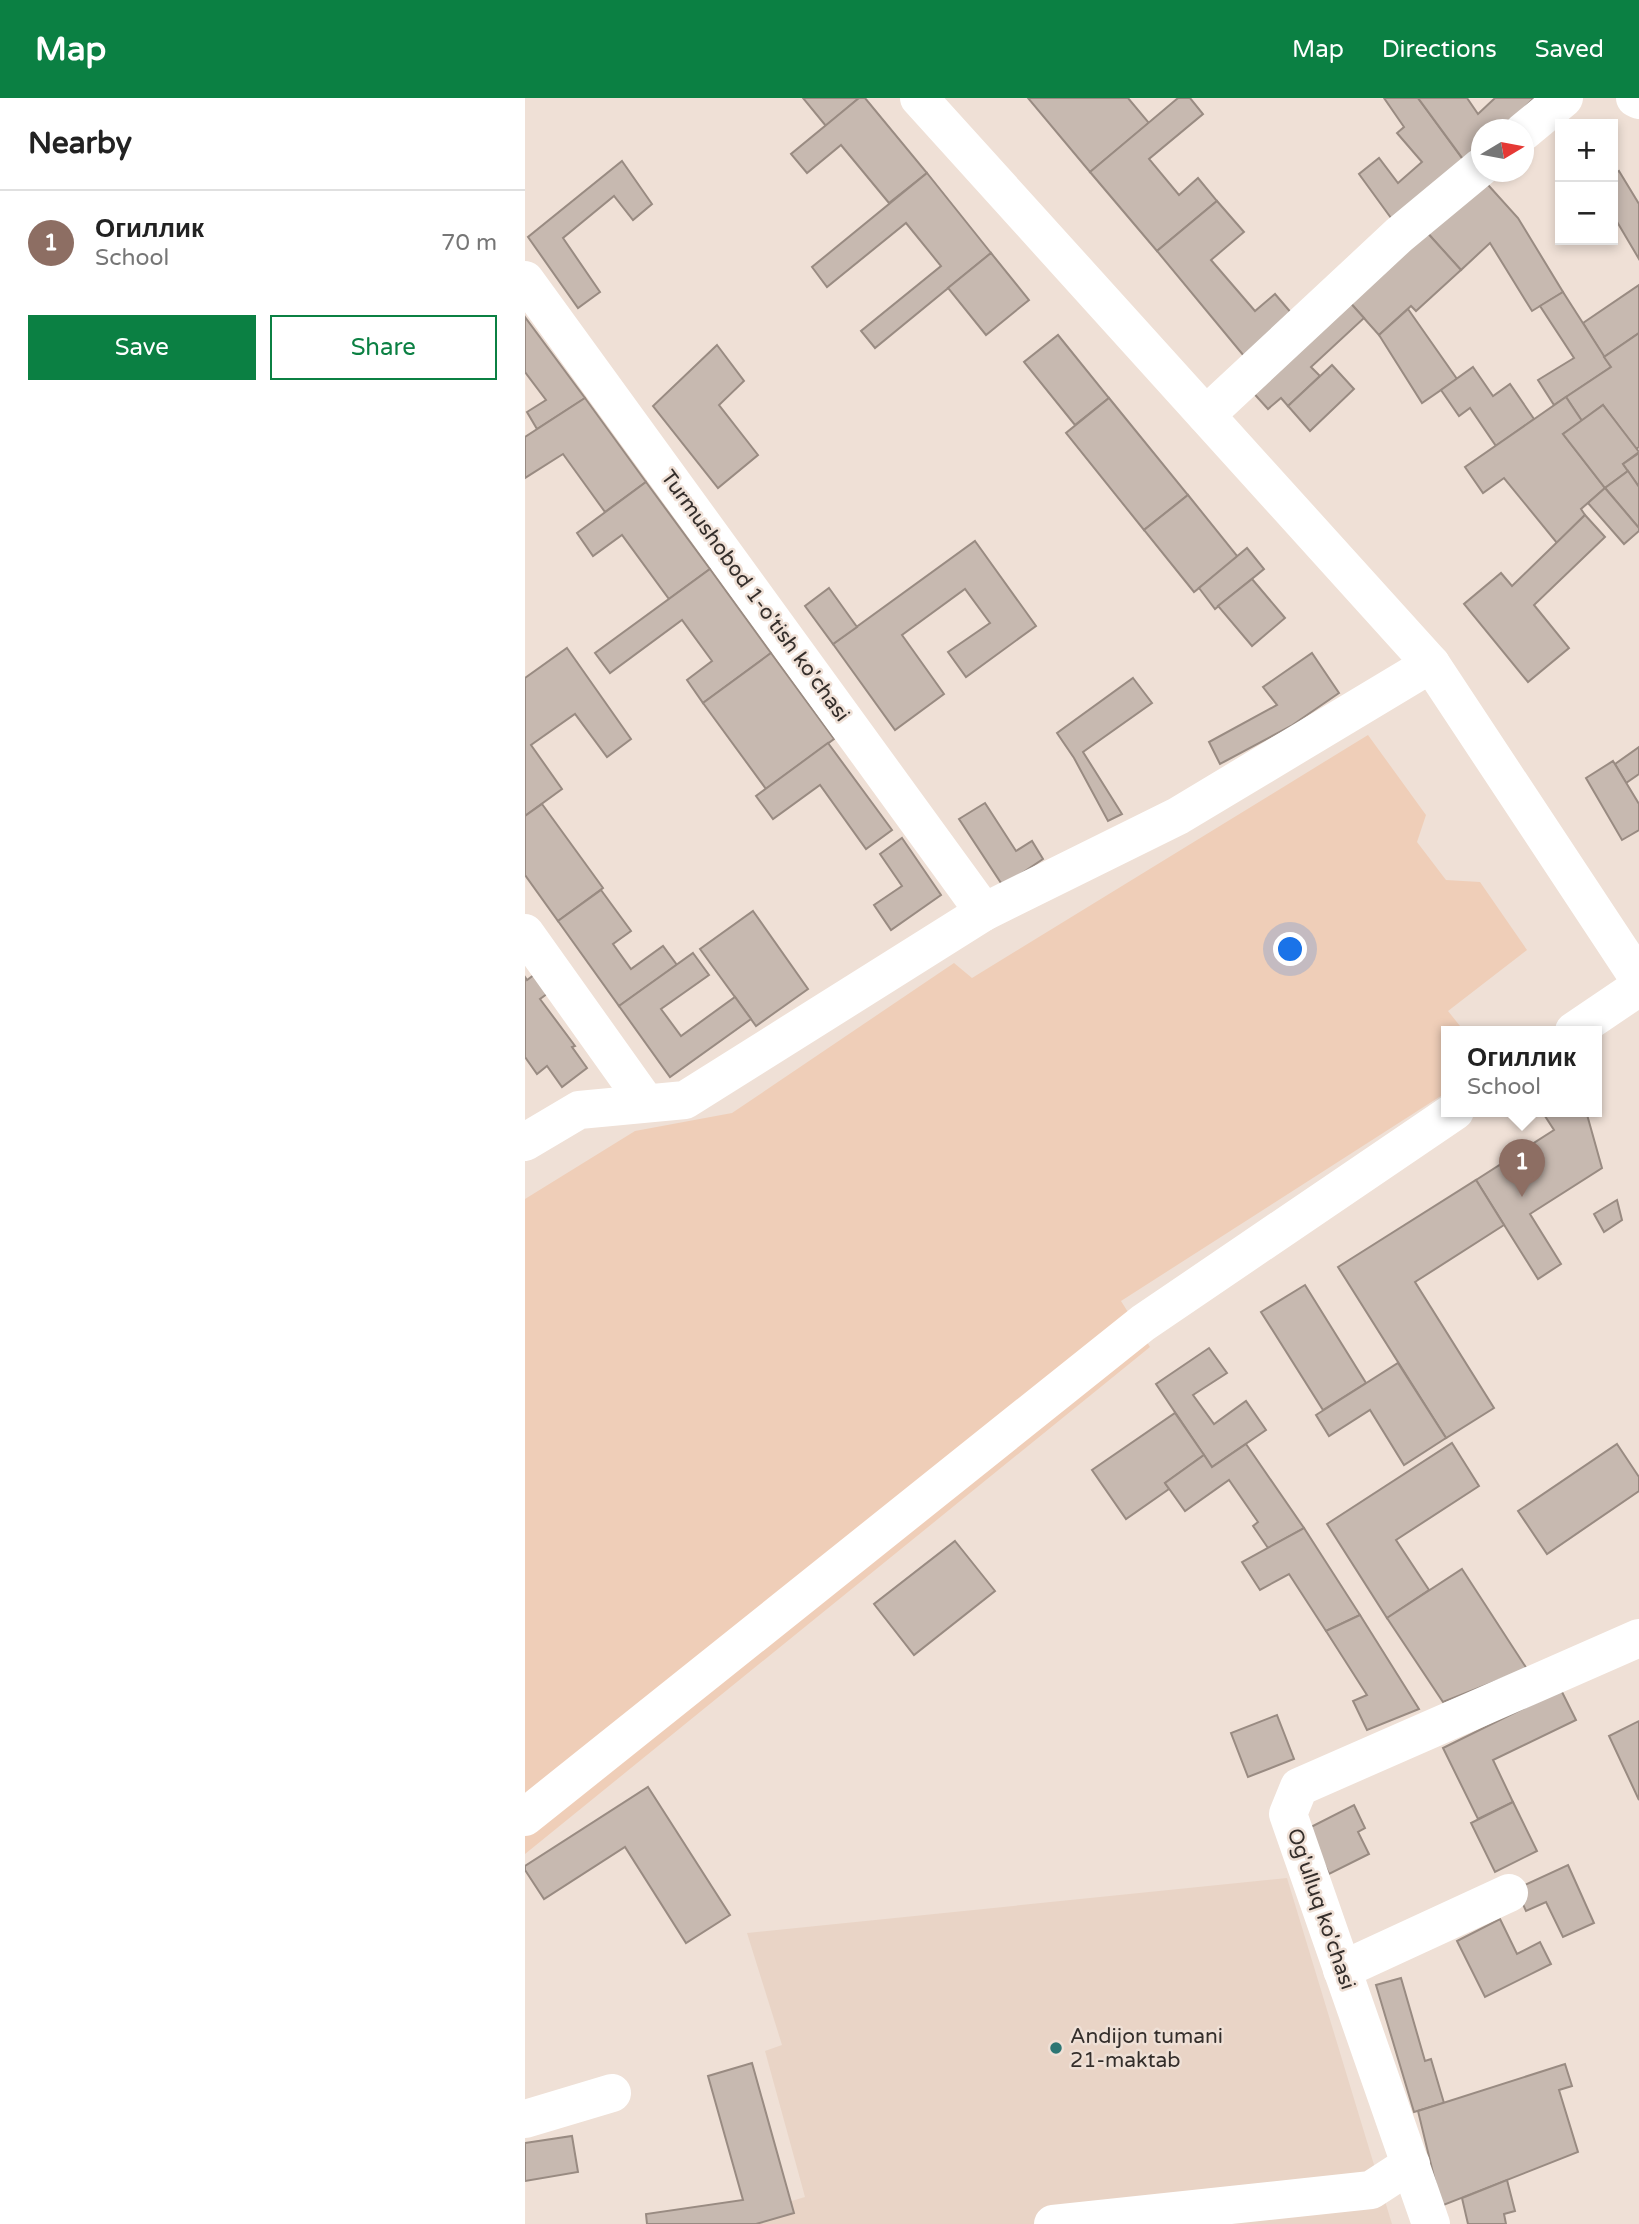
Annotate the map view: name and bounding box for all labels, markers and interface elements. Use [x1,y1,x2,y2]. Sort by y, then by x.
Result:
text: Map [35,30,106,69]
text: Map [1292,35,1344,64]
text: Directions [1382,35,1497,64]
text: Saved [1535,35,1604,64]
north arrow [1471,119,1534,182]
map controls [1555,119,1618,245]
button: + [1555,119,1618,182]
text: Nearby [28,125,132,162]
button: − [1555,182,1618,245]
text: Огиллик [95,213,204,244]
text: 1 [44,229,58,257]
text: 70 m [441,229,497,257]
text: School [95,244,169,272]
button: Save [28,315,256,380]
button: Share [270,315,497,380]
street label: Turmushobod 1-o'tish ko'chasi [655,465,855,727]
your location [1273,932,1307,966]
popup [1441,1026,1602,1117]
text: Огиллик [1467,1042,1576,1073]
text: School [1467,1073,1541,1101]
pin: 1 [1499,1139,1545,1197]
street label: Og'ulluq ko'chasi [1282,1825,1360,1993]
place label: Andijon tumani 21-maktab [1070,2024,1223,2073]
marker: Andijon tumani 21-maktab [1048,2040,1064,2056]

